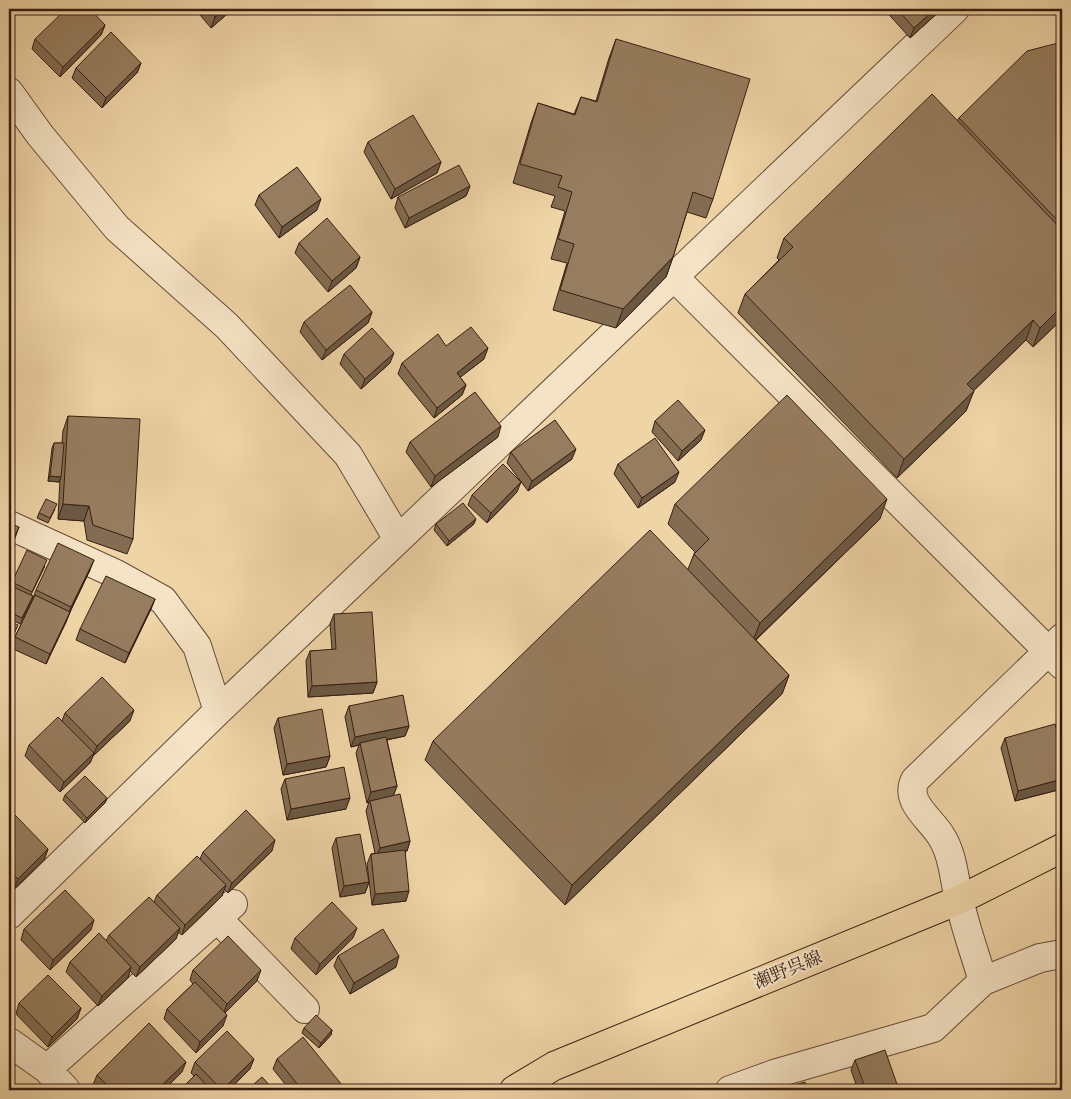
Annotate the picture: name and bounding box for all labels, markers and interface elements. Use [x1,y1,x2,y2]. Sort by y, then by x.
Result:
street label: 瀬野呉線 [750,946,826,994]

